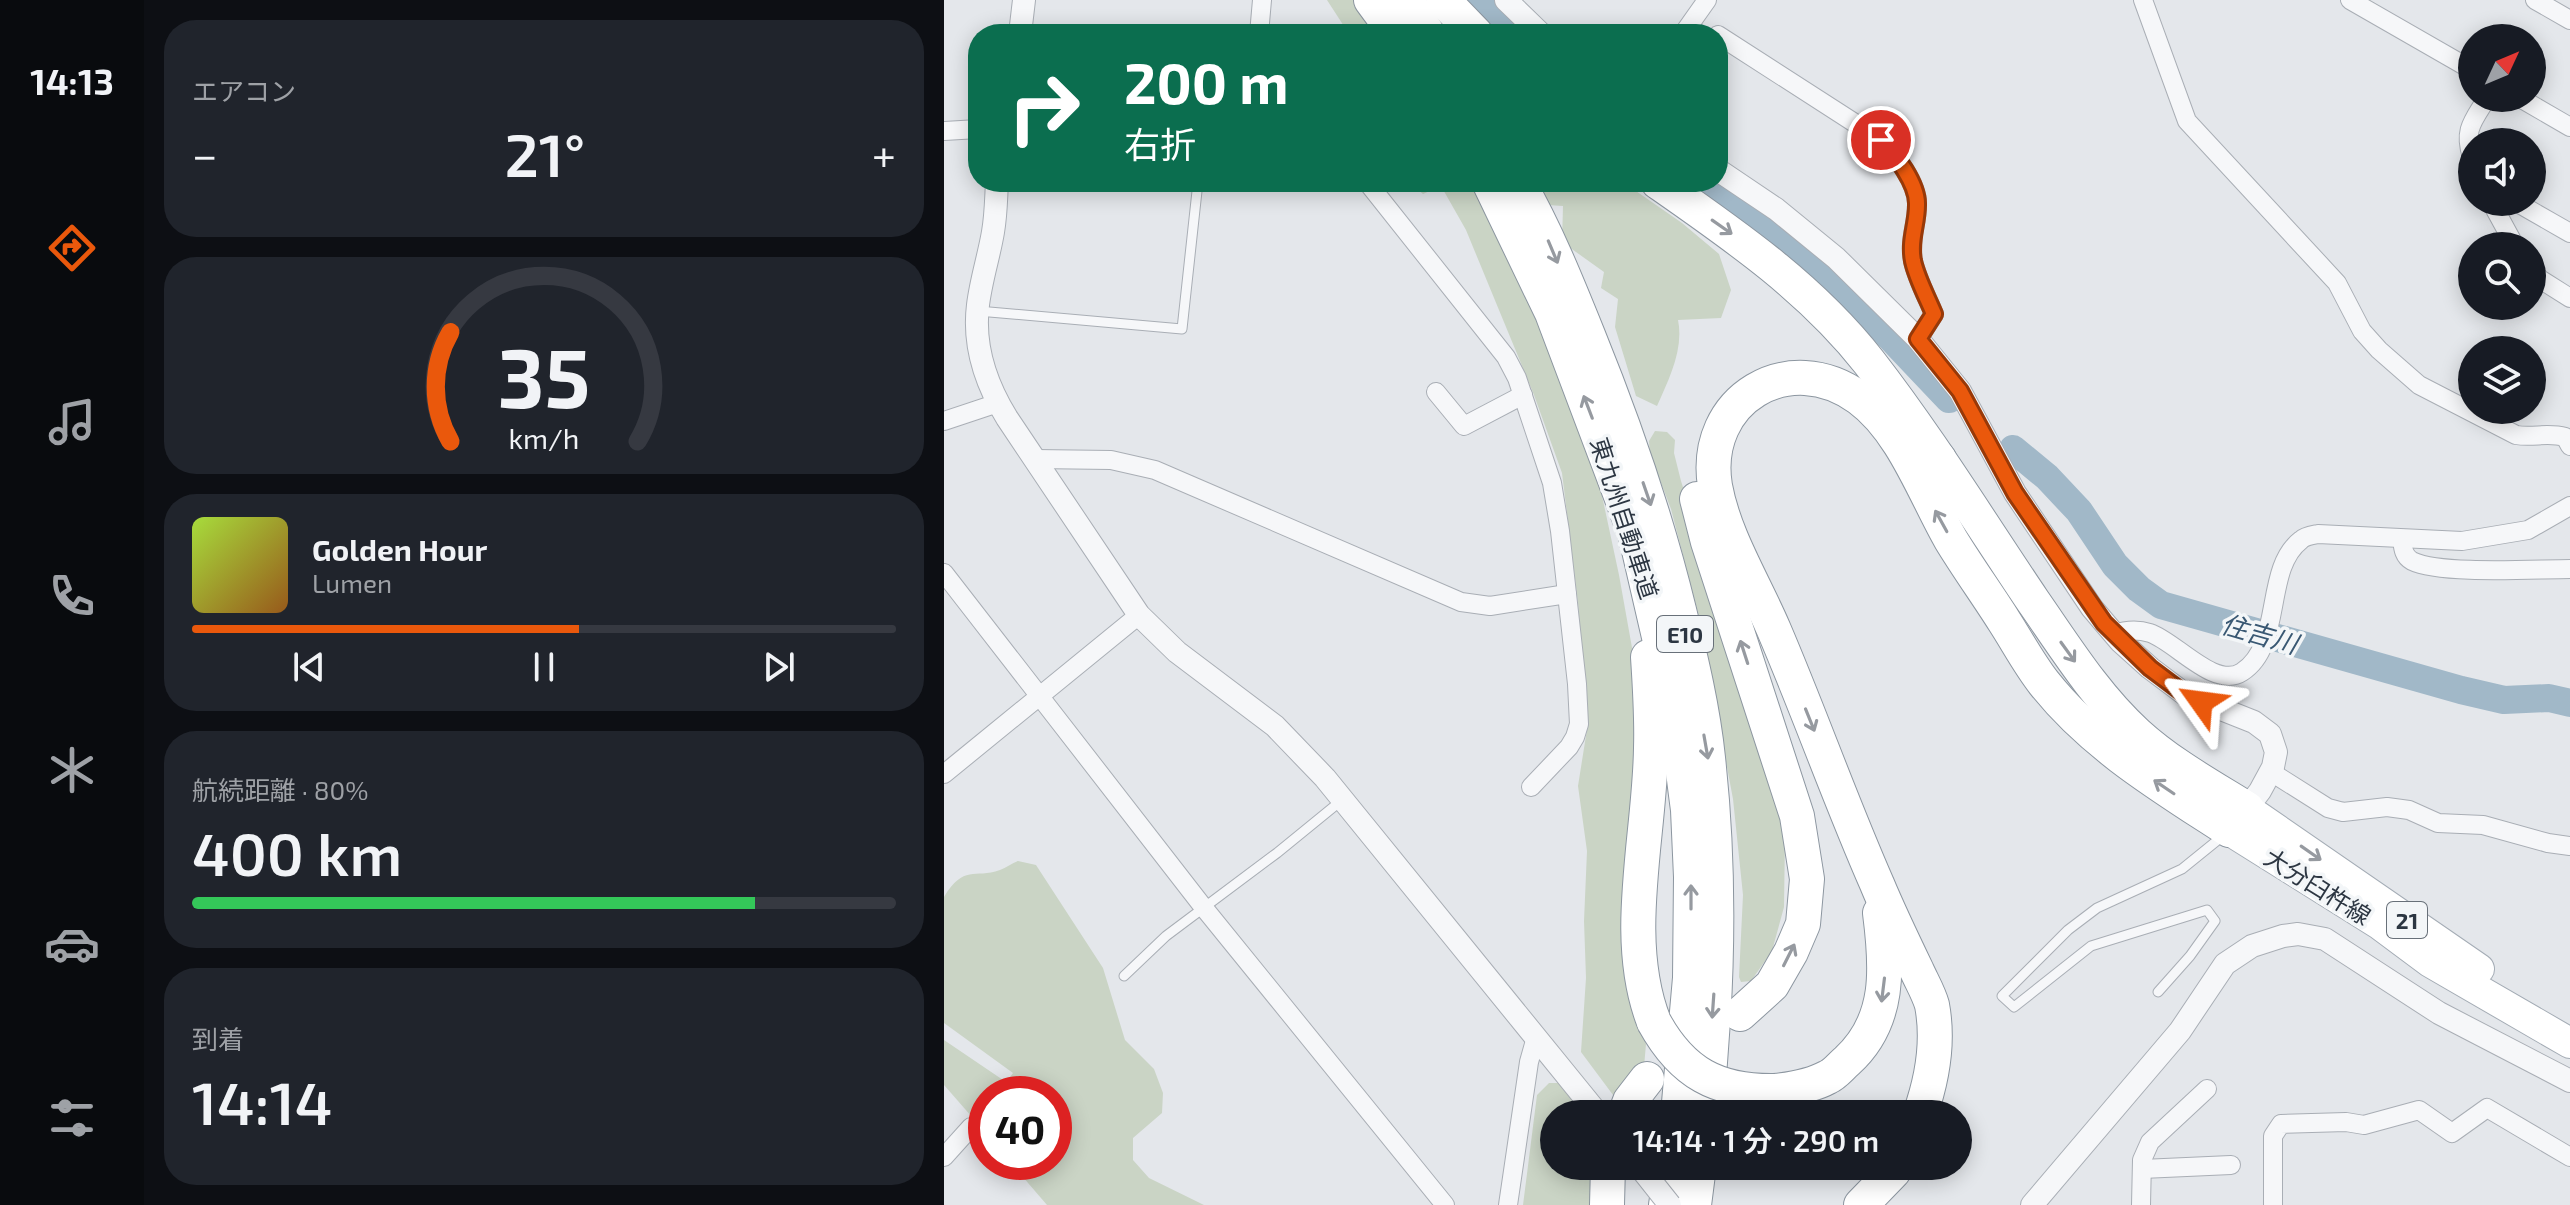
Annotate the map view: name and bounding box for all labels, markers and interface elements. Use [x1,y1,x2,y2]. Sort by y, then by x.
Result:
north arrow [2458,24,2546,112]
map controls [2458,24,2546,424]
text: 200 m [1124,48,1289,115]
icon: right [992,56,1096,160]
text: 14:13 [30,59,114,102]
text: エアコン [192,75,296,106]
pin [1847,106,1915,174]
text: 21° [504,117,585,189]
icon: arrive [1859,118,1903,162]
text: 右折 [1124,122,1196,165]
text: − [192,127,218,180]
text: + [872,127,896,180]
button: sound [2458,128,2546,216]
one-way arrow [1710,219,1732,235]
icon: directions [44,220,100,276]
button: search [2458,232,2546,320]
one-way arrow [1546,239,1561,263]
text: 35 [497,324,591,424]
button: layers [2458,336,2546,424]
icon: music [44,394,100,450]
one-way arrow [1580,395,1594,420]
text: km/h [509,420,579,455]
street label: 東九州自動車道 [1585,434,1665,602]
one-way arrow [1641,481,1656,506]
one-way arrow [1933,510,1948,534]
text: Golden Hour [312,531,487,567]
text: Lumen [312,567,392,598]
icon: phone [44,568,100,624]
water label: 住吉川 [2218,607,2305,659]
road number: E10 [1657,616,1713,652]
one-way arrow [1735,639,1750,664]
one-way arrow [2060,640,2077,662]
icon: previous [287,645,331,689]
icon: pause [522,645,566,689]
icon: next [757,645,801,689]
position arrow [2159,660,2243,744]
one-way arrow [1804,707,1819,732]
one-way arrow [1700,733,1715,759]
icon: climate [44,742,100,798]
text: 航続距離 · 80% [192,774,368,805]
one-way arrow [2153,779,2175,795]
text: 400 km [192,816,402,888]
street label: 大分臼杵線 [2259,842,2377,930]
one-way arrow [2300,845,2322,861]
one-way arrow [1683,884,1699,911]
road number: 21 [2387,902,2427,938]
icon: car [44,916,100,972]
one-way arrow [1781,944,1797,968]
one-way arrow [1875,977,1890,1002]
one-way arrow [1705,992,1720,1019]
text: 到着 [192,1023,244,1054]
text: 14:14 [192,1065,332,1137]
speed limit sign: 40 [968,1076,1072,1180]
icon: filters [44,1090,100,1146]
text: 14:14 · 1 分 · 290 m [1633,1122,1879,1158]

